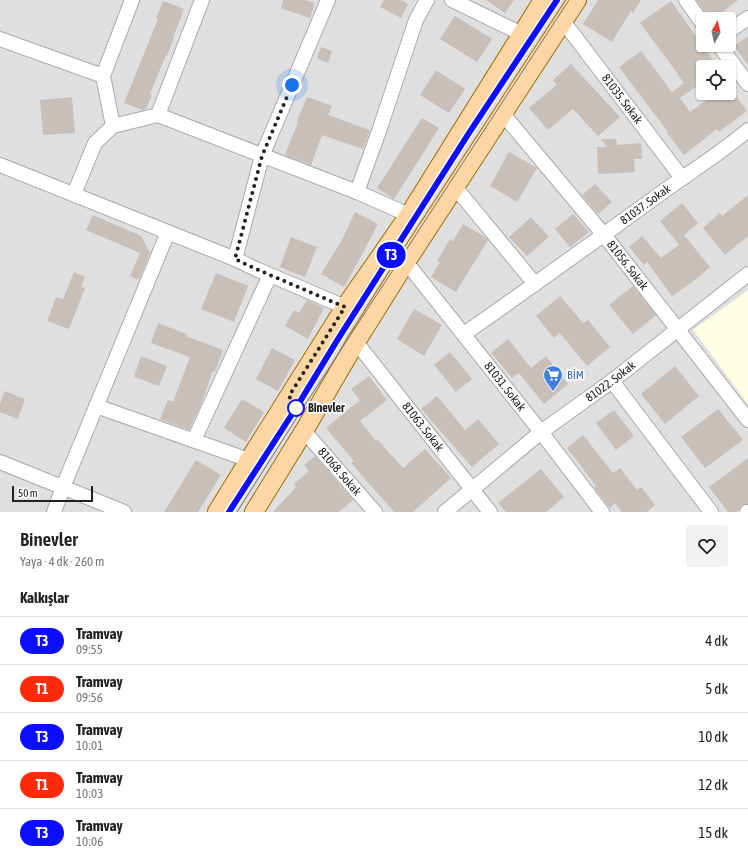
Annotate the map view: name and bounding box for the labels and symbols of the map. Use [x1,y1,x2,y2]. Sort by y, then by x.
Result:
north arrow [696,12,736,52]
street label: 81035. Sokak [599,71,646,127]
your location [282,75,302,95]
street label: 81037. Sokak [618,181,674,227]
street label: 81056. Sokak [604,238,652,293]
line badge: T3 [373,242,409,268]
street label: 81022. Sokak [583,358,639,405]
street label: 81031. Sokak [481,359,529,414]
supermarket icon: BİM [542,364,564,392]
place label: BİM [567,368,584,382]
marker: Binevler [287,399,305,417]
street label: 81063. Sokak [399,399,447,455]
place label: Binevler [308,401,345,415]
street label: 81068. Sokak [315,445,365,499]
scale bar [12,484,93,503]

